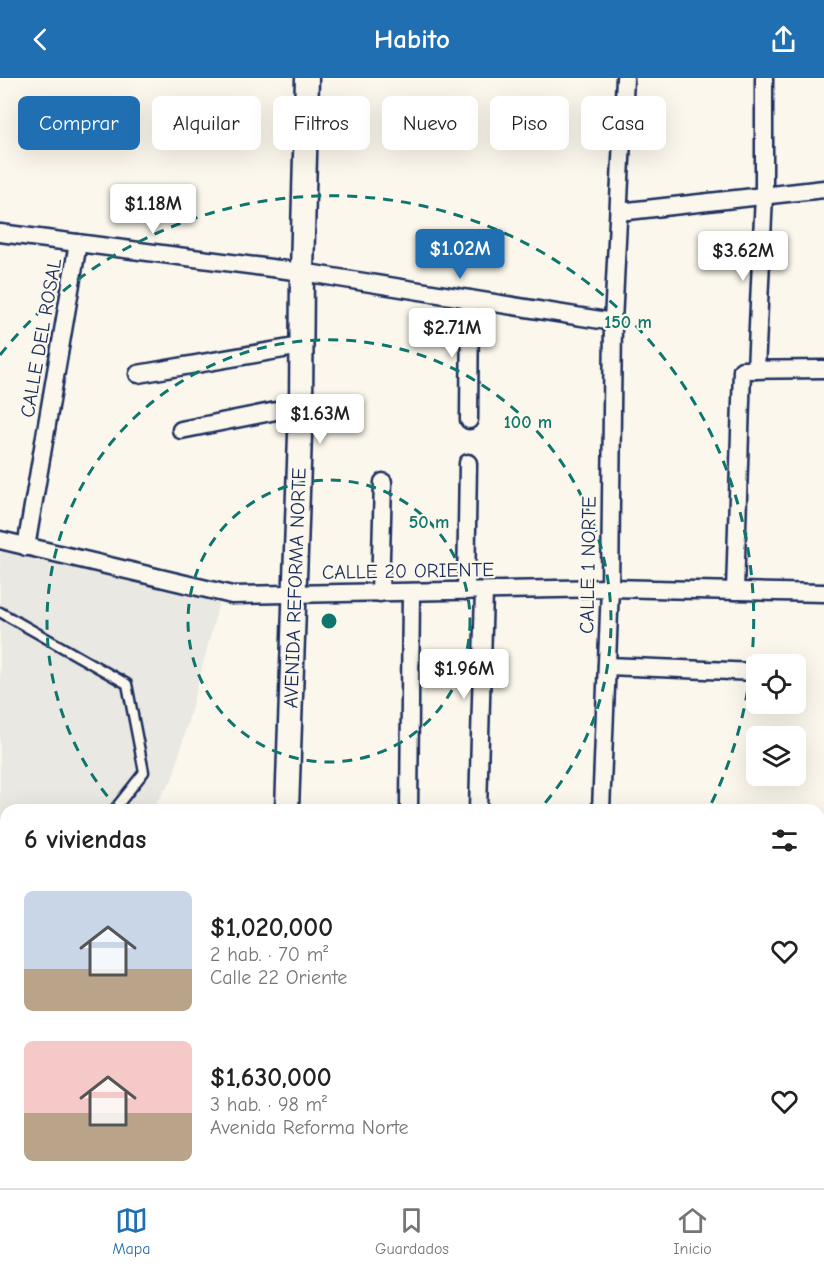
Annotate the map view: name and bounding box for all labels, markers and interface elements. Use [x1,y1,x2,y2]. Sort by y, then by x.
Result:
icon: back [24,23,57,56]
icon: share [767,23,800,56]
text: Habito [374,24,450,55]
chip: Comprar [18,96,140,150]
chip: Alquilar [152,96,261,150]
chip: Filtros [273,96,370,150]
chip: Nuevo [382,96,478,150]
chip: Piso [490,96,569,150]
chip: Casa [581,96,666,150]
pin: $1.18M [104,184,202,235]
text: $1.18M [124,192,182,215]
pin: $1.02M [411,229,509,280]
pin: $3.62M [694,231,792,282]
text: $1.02M [429,237,491,260]
text: $3.62M [712,239,774,262]
street label: CALLE DEL ROSAL [16,257,66,419]
pin: $2.71M [403,308,501,359]
text: 150 m [604,312,652,333]
text: $2.71M [423,316,481,339]
pin: $1.63M [271,394,369,445]
text: $1.63M [290,402,350,425]
text: 100 m [504,412,552,433]
street label: AVENIDA REFORMA NORTE [279,467,311,709]
street label: CALLE 1 NORTE [575,496,601,634]
text: 50 m [409,512,449,533]
street label: CALLE 20 ORIENTE [322,558,494,584]
centre of rings [319,611,339,631]
pin: $1.96M [415,649,513,700]
map controls [746,654,806,786]
button: locate [746,654,806,714]
text: $1.96M [434,657,494,680]
button: layers [746,726,806,786]
icon: filters [768,824,801,857]
text: 6 viviendas [24,825,146,855]
text: $1,020,000 [210,913,333,943]
icon: home [72,915,144,987]
icon: heart [768,935,801,968]
text: 2 hab. · 70 m² [210,943,328,966]
text: Calle 22 Oriente [210,966,347,989]
text: $1,630,000 [210,1063,332,1093]
icon: home [72,1065,144,1137]
icon: heart [768,1085,801,1118]
text: 3 hab. · 98 m² [210,1093,327,1116]
text: Avenida Reforma Norte [210,1116,409,1139]
tab: Mapa [112,1204,151,1258]
tab: Guardados [375,1204,449,1258]
tab: Inicio [673,1204,712,1258]

